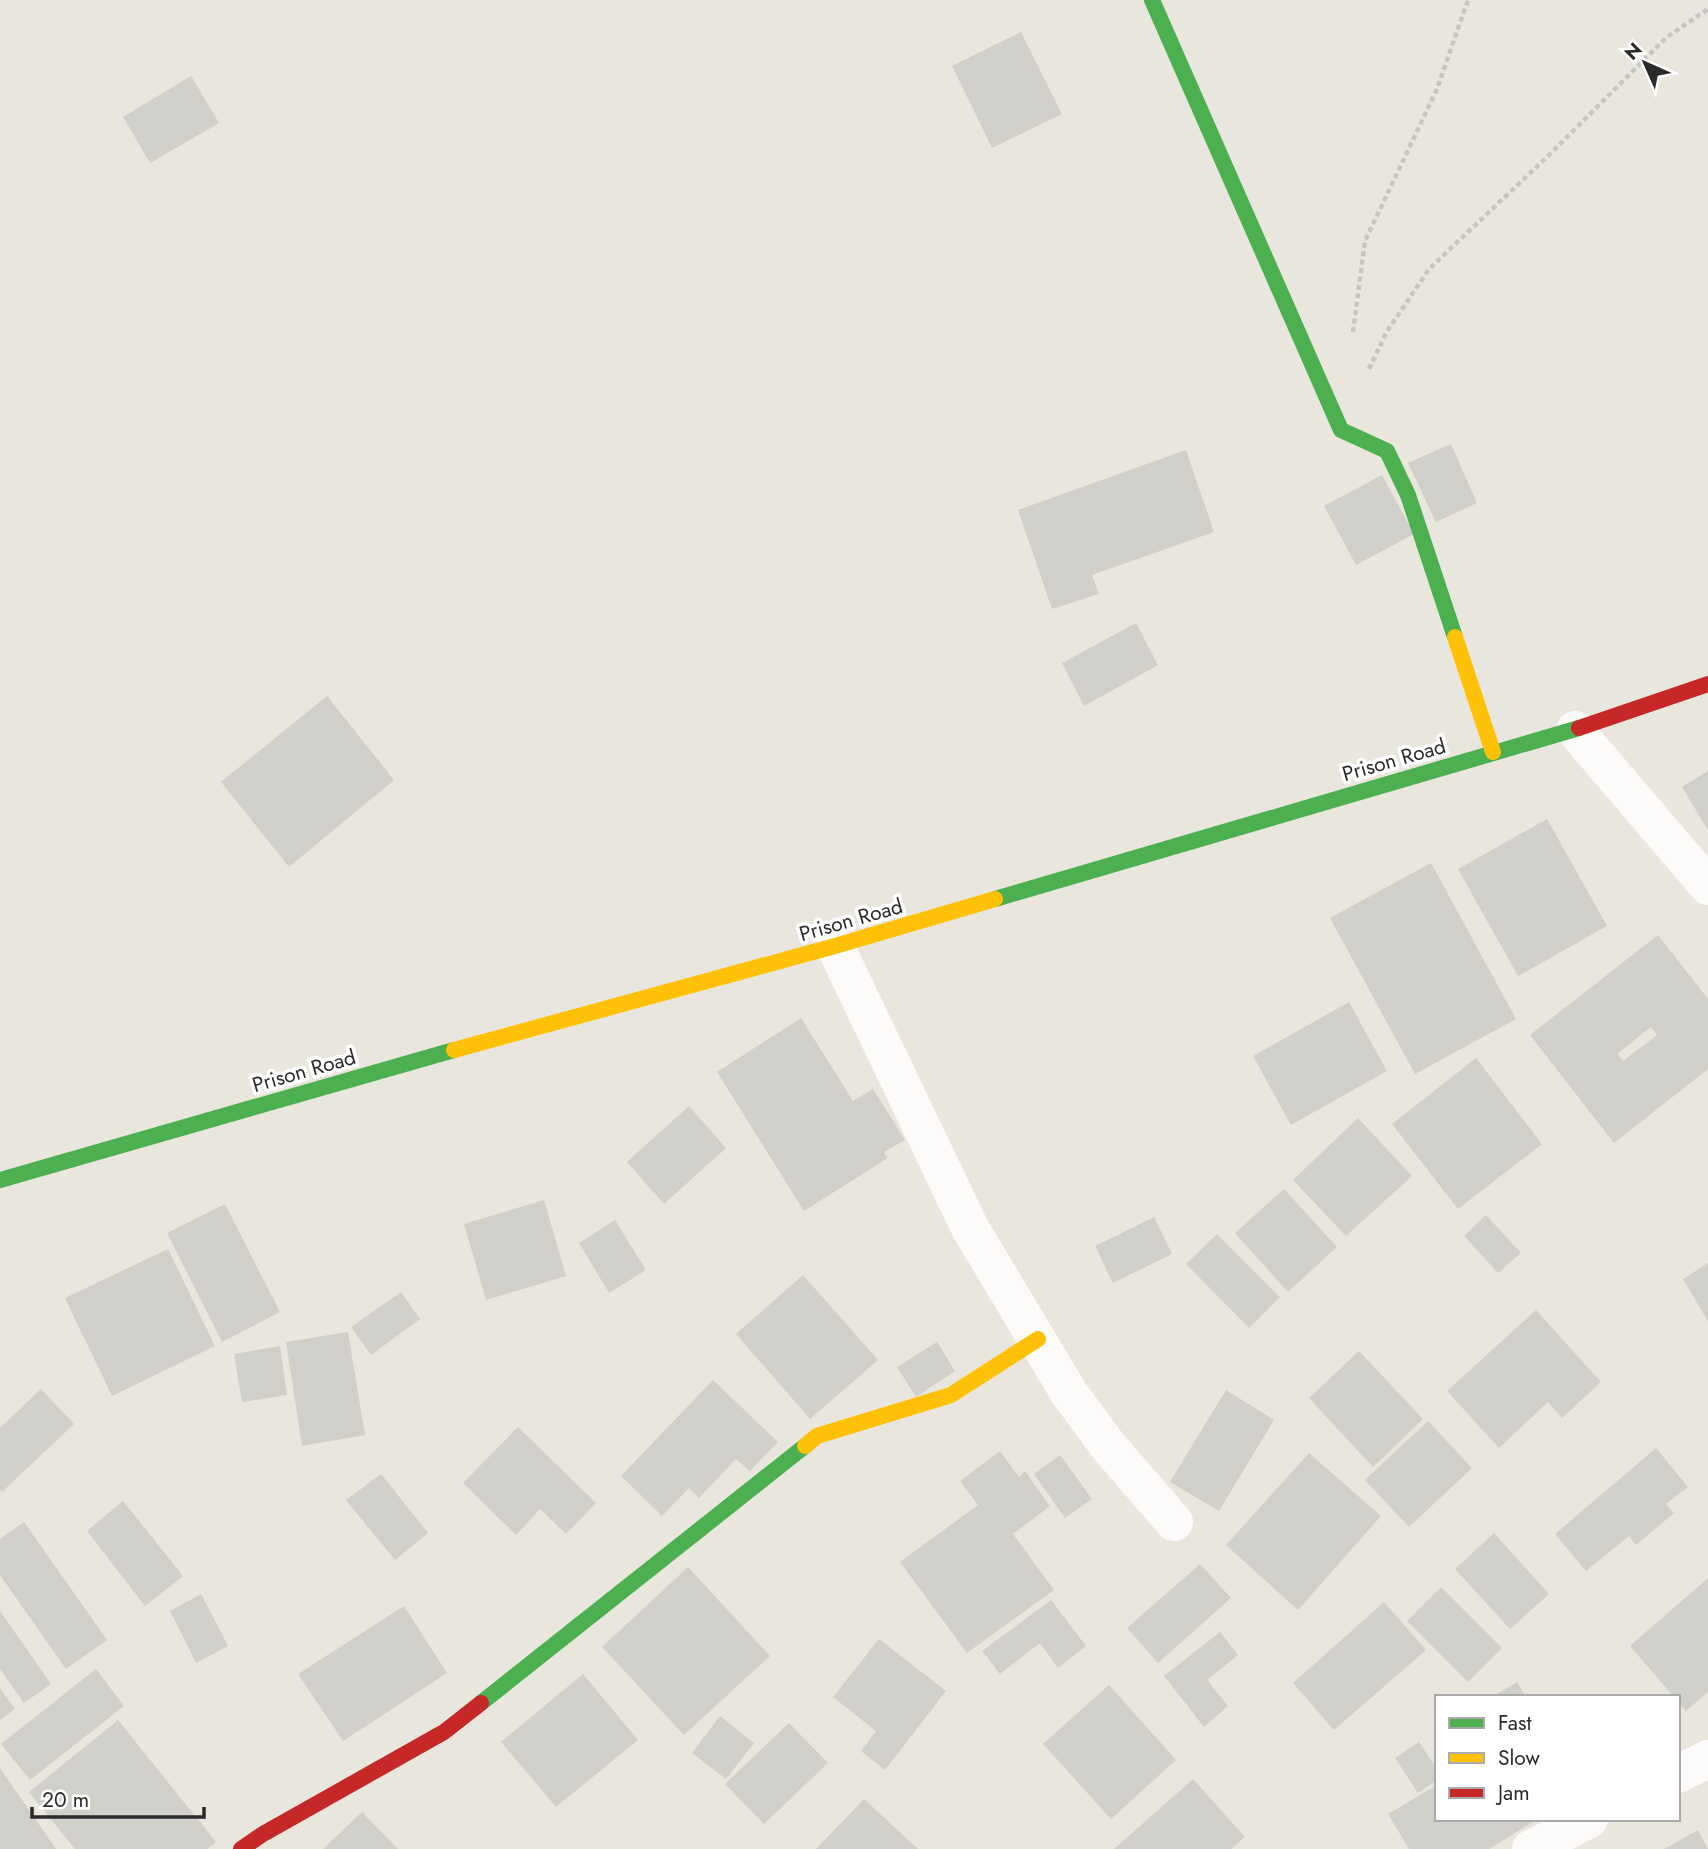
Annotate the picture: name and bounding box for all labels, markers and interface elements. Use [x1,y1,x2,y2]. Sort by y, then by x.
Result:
north arrow [1610,28,1680,98]
text: N [1618,36,1648,66]
street label: Prison Road [1339,731,1449,789]
street label: Prison Road [796,891,906,949]
street label: Prison Road [249,1042,359,1100]
legend [1435,1695,1680,1821]
text: Fast [1498,1708,1531,1738]
text: Slow [1498,1743,1540,1773]
scale bar [32,1776,203,1820]
text: Jam [1495,1778,1530,1808]
text: 20 m [42,1785,89,1815]

